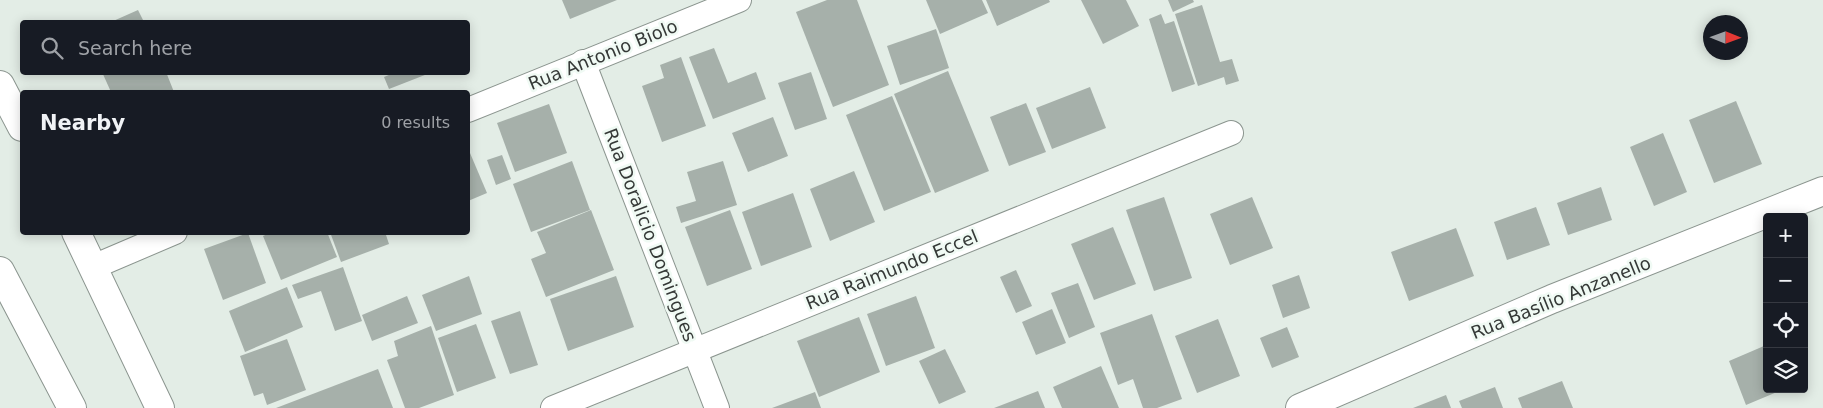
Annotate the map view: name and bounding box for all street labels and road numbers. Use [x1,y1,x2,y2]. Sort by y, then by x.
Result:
street label: Rua Antonio Biolo [525,15,681,94]
street label: Rua Doralicio Domingues [600,125,701,345]
street label: Rua Raimundo Eccel [803,225,981,314]
street label: Rua Basílio Anzanello [1468,252,1654,343]

